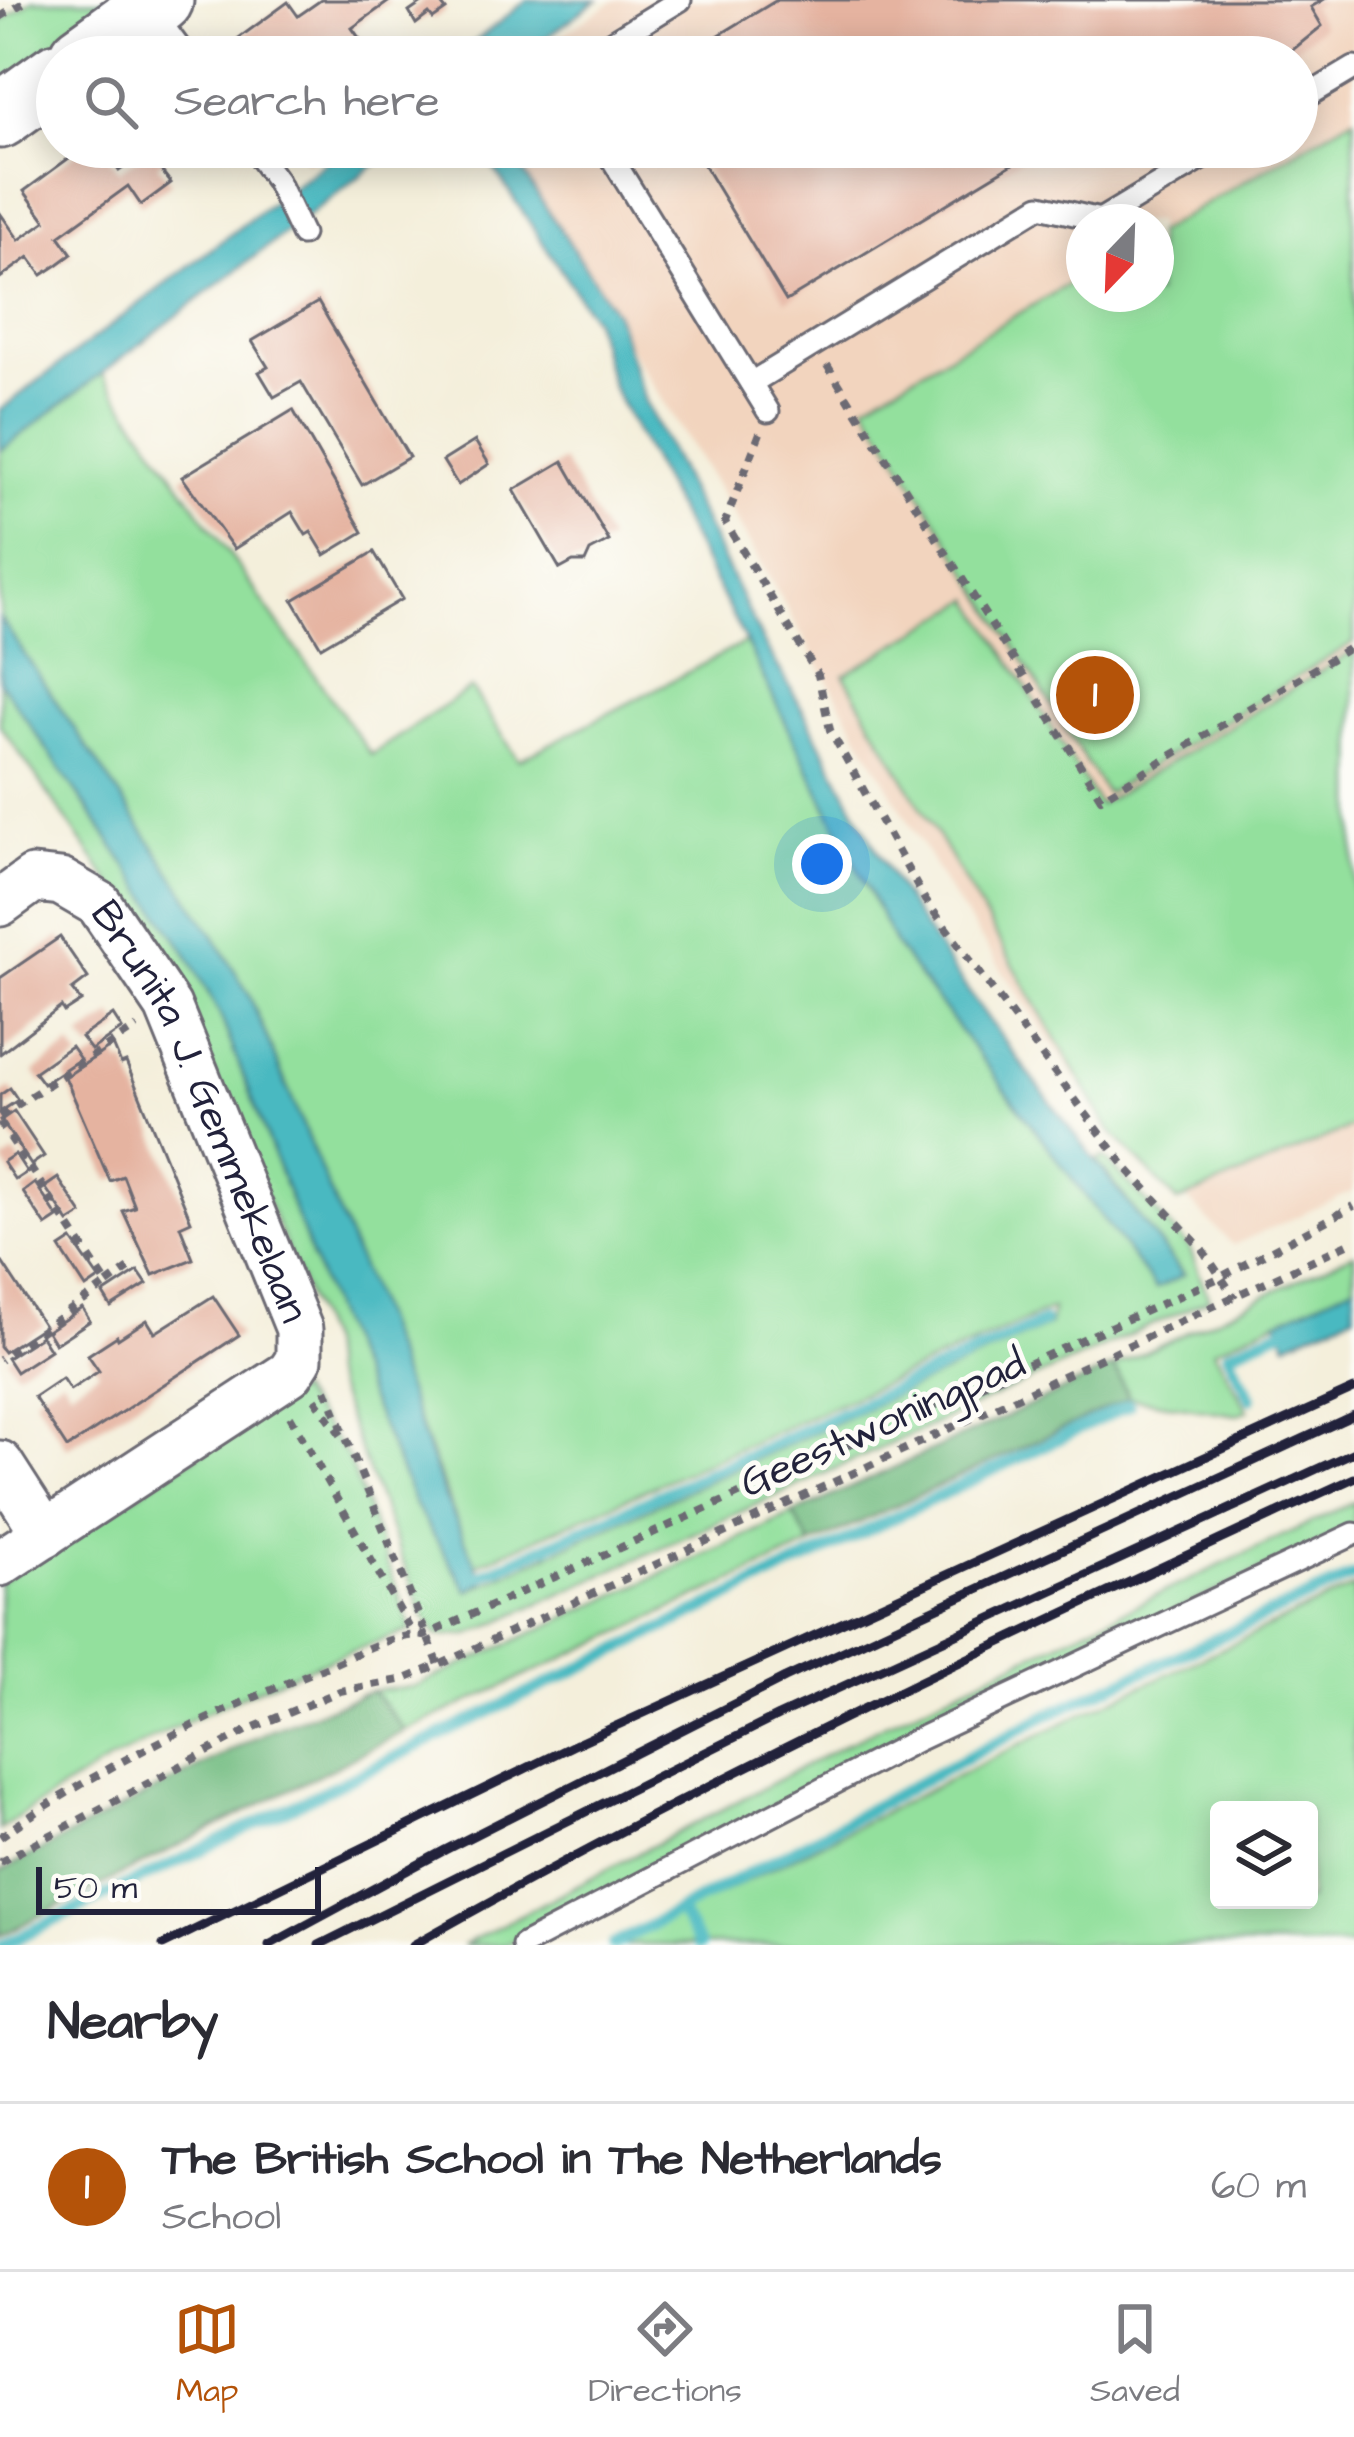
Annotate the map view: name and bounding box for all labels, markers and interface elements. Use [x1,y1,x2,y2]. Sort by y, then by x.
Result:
search box [36,36,1318,168]
icon: search [78,69,144,135]
text: Search here [174,71,440,133]
north arrow [1066,204,1174,312]
pin: 1 [1056,650,1134,740]
your location [792,834,852,894]
street label: Brunita J. Gemmekelaan [76,889,322,1331]
street label: Geestwoningpad [731,1335,1035,1513]
map controls [1210,1801,1318,1909]
button: layers [1210,1801,1318,1909]
scale bar [36,1861,321,1914]
text: 50 m [54,1865,137,1911]
text: Nearby [48,1988,218,2059]
text: The British School in The Netherlands [162,2129,942,2191]
text: 1 [85,2160,90,2214]
text: 60 m [1211,2160,1306,2214]
text: School [162,2191,281,2245]
tab: Map [174,2296,240,2414]
tab: Directions [588,2296,742,2414]
tab: Saved [1090,2296,1180,2414]

